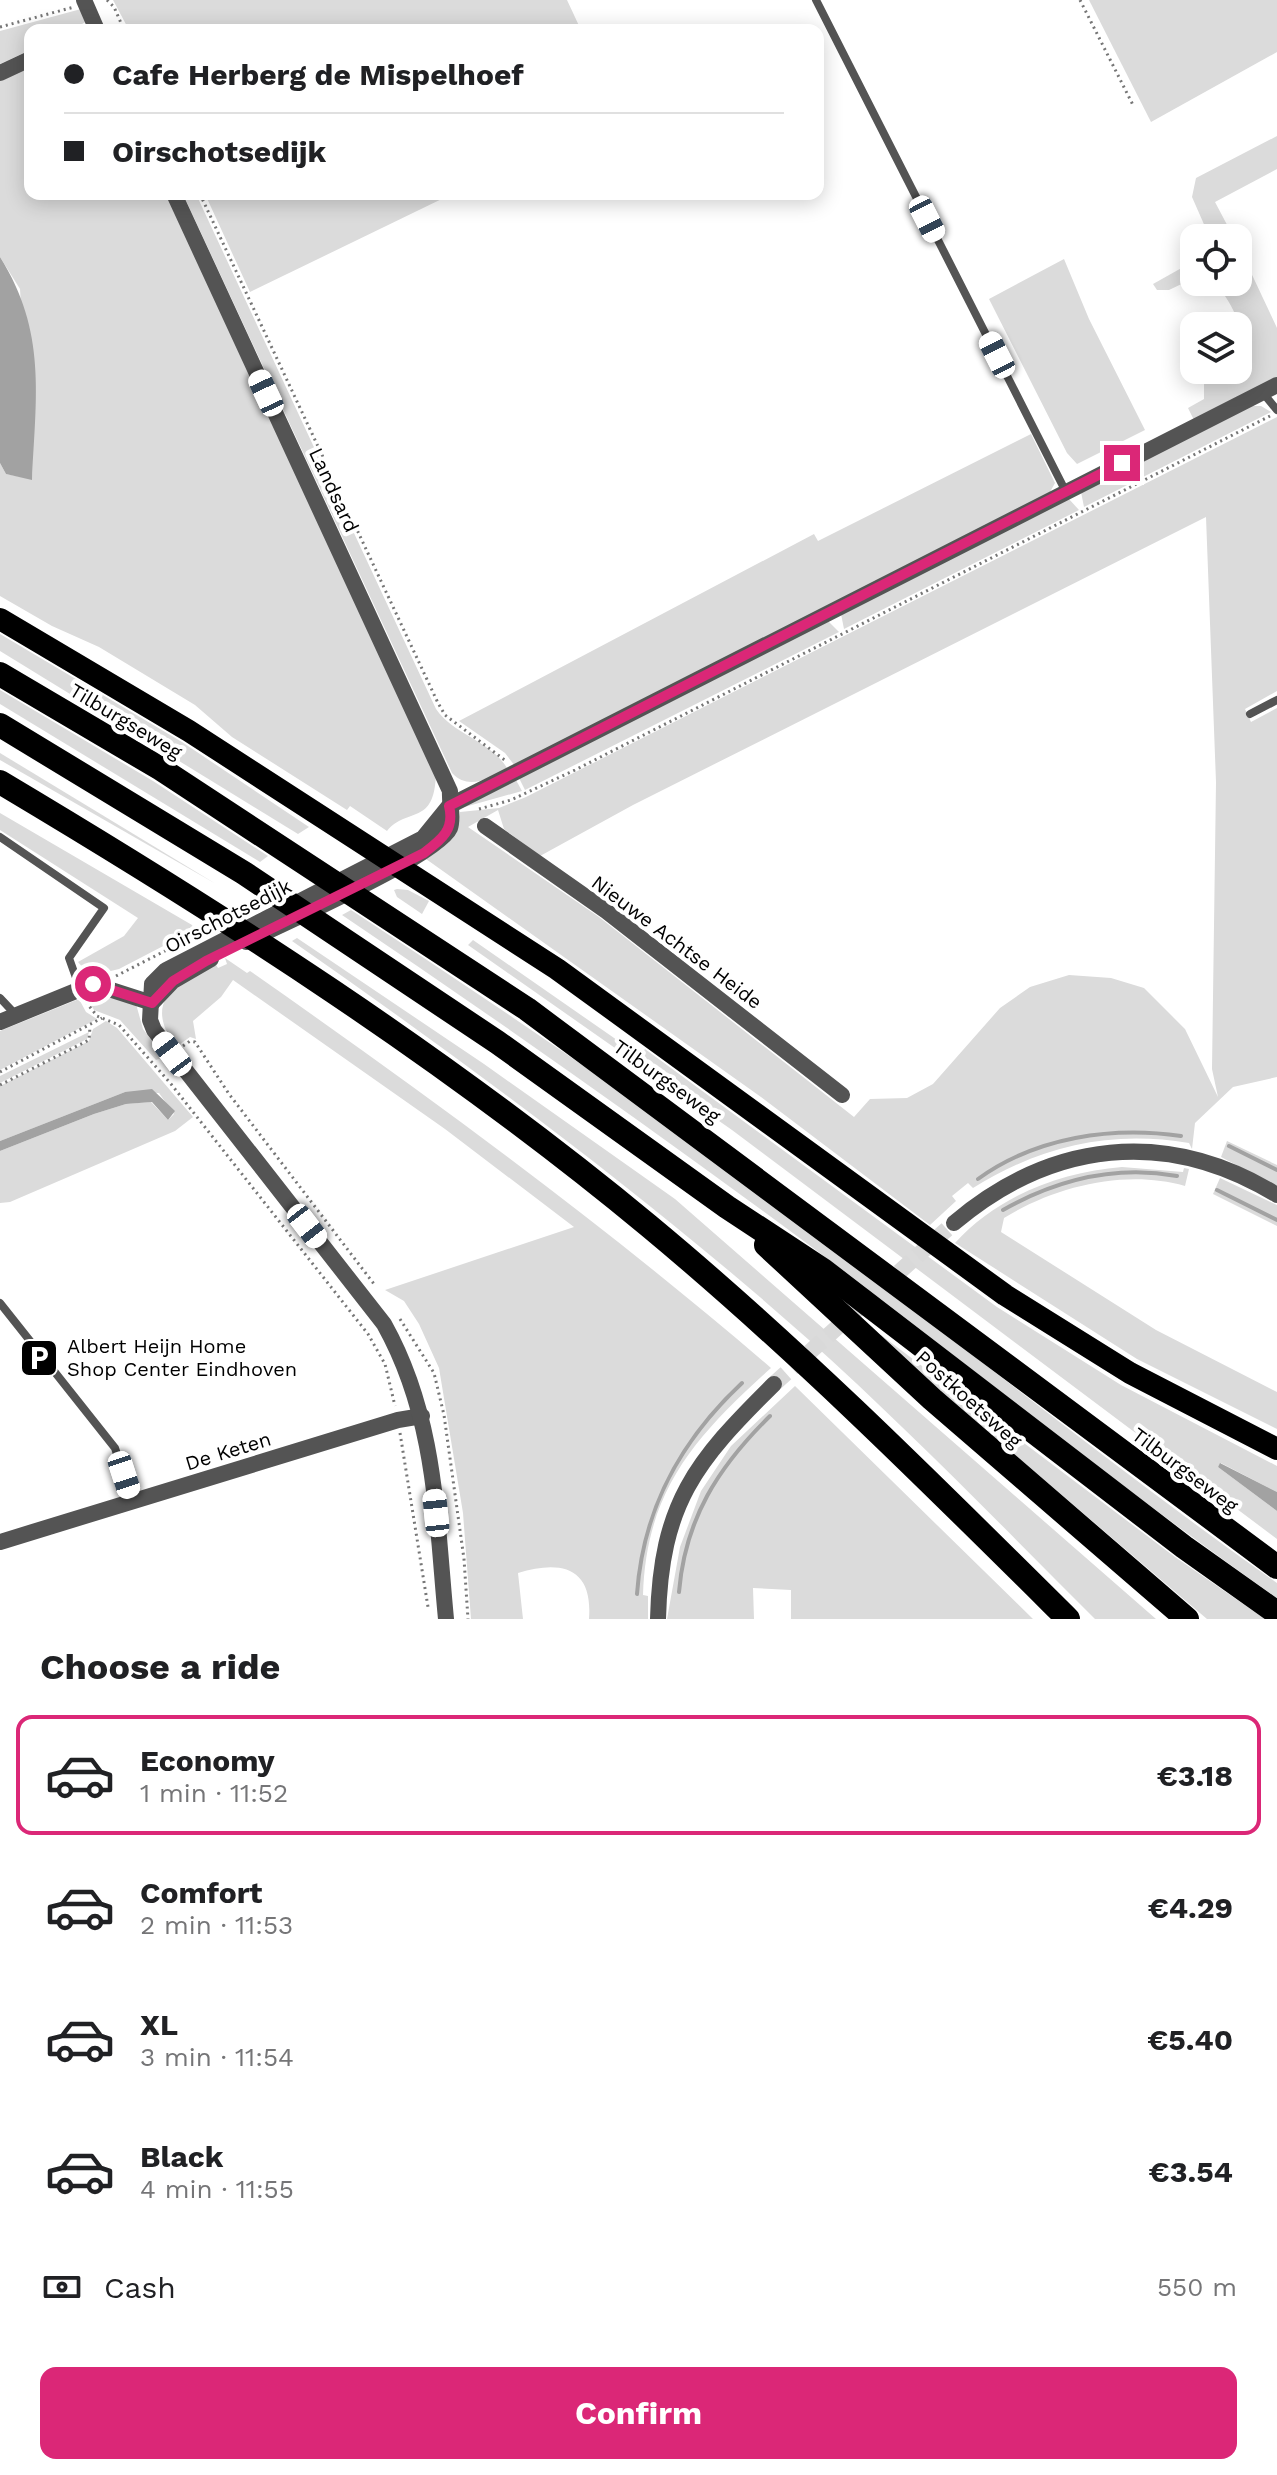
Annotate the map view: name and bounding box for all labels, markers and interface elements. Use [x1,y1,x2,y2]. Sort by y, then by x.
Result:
text: Cafe Herberg de Mispelhoef [112,57,524,92]
text: Oirschotsedijk [112,134,326,169]
car [905,192,949,246]
map controls [1180,224,1252,384]
button: locate [1180,224,1252,296]
button: layers [1180,312,1252,384]
car [975,328,1019,382]
car [245,366,287,420]
street label: Landsard [304,444,364,536]
route end [1104,445,1140,481]
street label: Tilburgseweg [65,678,187,764]
street label: Nieuwe Achtse Heide [587,870,767,1014]
street label: Oirschotsedijk [161,874,295,958]
route start [75,966,111,1002]
car [148,1028,196,1080]
street label: Tilburgseweg [609,1034,726,1128]
car [283,1200,331,1252]
place label: Albert Heijn Home Shop Center Eindhoven [67,1334,297,1381]
parking icon: Albert Heijn Home Shop Center Eindhoven [18,1337,60,1379]
street label: Postkoetsweg [911,1345,1027,1453]
street label: Tilburgseweg [1127,1422,1243,1518]
street label: De Keten [182,1427,274,1475]
car [105,1448,143,1502]
car [422,1488,450,1538]
text: Choose a ride [40,1646,280,1688]
icon: car [44,1739,116,1811]
text: Economy [140,1743,275,1778]
text: €3.18 [1157,1758,1233,1793]
text: 1 min · 11:52 [140,1778,288,1808]
icon: car [44,1871,116,1943]
text: Comfort [140,1875,262,1910]
text: €4.29 [1148,1890,1233,1925]
text: 2 min · 11:53 [140,1910,293,1940]
icon: car [44,2003,116,2075]
text: XL [140,2007,178,2042]
text: €5.40 [1147,2022,1233,2057]
text: 3 min · 11:54 [140,2042,294,2072]
icon: car [44,2135,116,2207]
text: Black [140,2139,224,2174]
text: €3.54 [1149,2154,1233,2189]
text: 4 min · 11:55 [140,2174,294,2204]
icon: cash [40,2265,84,2309]
text: Cash [104,2270,176,2305]
text: 550 m [1157,2272,1237,2302]
button: Confirm [40,2367,1237,2459]

